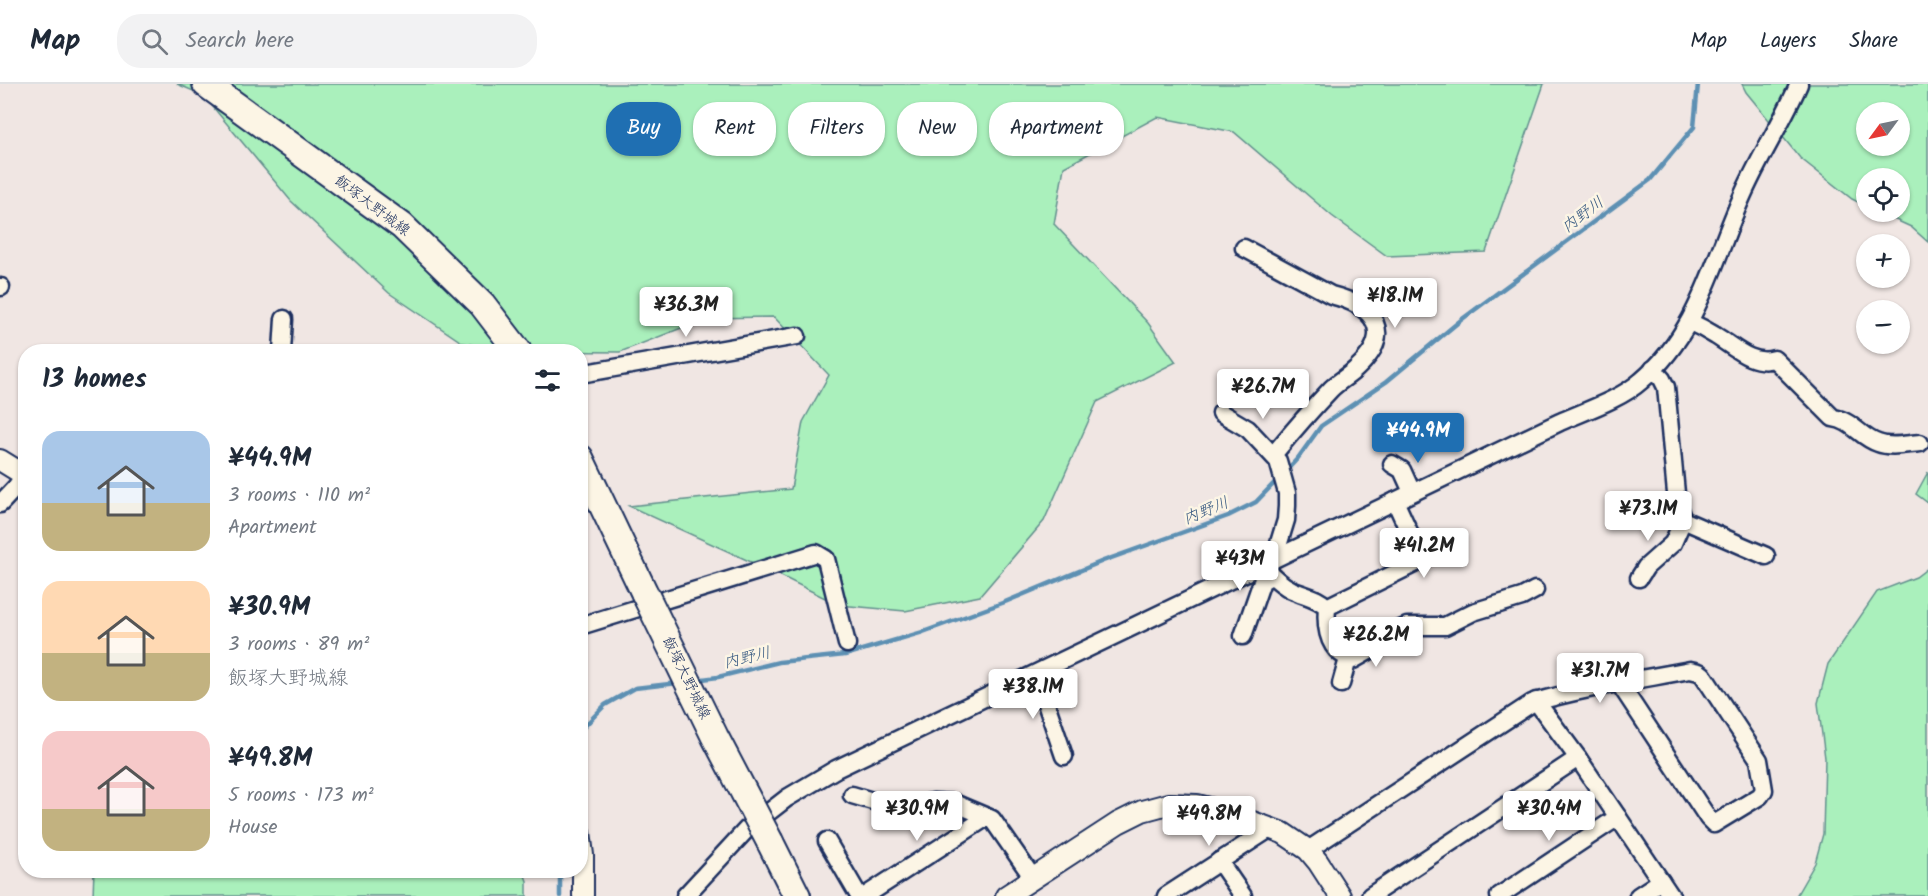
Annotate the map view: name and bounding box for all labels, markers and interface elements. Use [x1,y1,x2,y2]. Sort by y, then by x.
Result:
search box [117,14,537,68]
text: Map [30,19,81,64]
text: Search here [186,24,294,59]
icon: search [138,25,171,58]
text: Map [1690,25,1727,58]
text: Layers [1760,25,1816,58]
text: Share [1849,25,1898,58]
chip: Buy [606,102,681,156]
chip: Rent [693,102,776,156]
chip: Filters [788,102,885,156]
chip: New [897,102,977,156]
chip: Apartment [989,102,1124,156]
north arrow [1856,102,1910,156]
map controls [1856,102,1910,354]
button: locate [1856,168,1910,222]
street label: 飯塚大野城線 [329,169,415,243]
water label: 内野川 [1556,191,1610,239]
button: + [1856,234,1910,288]
pin: ¥18.1M [1346,278,1444,329]
text: ¥18.1M [1367,281,1423,313]
pin: ¥36.3M [637,287,735,338]
text: ¥36.3M [654,290,718,322]
button: − [1856,300,1910,354]
text: 13 homes [42,359,147,401]
icon: filters [531,364,564,397]
pin: ¥26.7M [1214,369,1312,420]
text: ¥26.7M [1231,372,1295,404]
pin: ¥44.9M [1369,413,1467,464]
text: ¥44.9M [1386,416,1450,448]
text: ¥44.9M [228,438,311,480]
icon: home [90,455,162,527]
text: 3 rooms · 110 m² [228,480,370,512]
water label: 内野川 [1179,490,1233,532]
pin: ¥73.1M [1599,491,1697,542]
text: ¥73.1M [1619,494,1677,526]
text: Apartment [228,512,317,544]
pin: ¥41.2M [1375,528,1473,579]
text: ¥41.2M [1394,531,1454,563]
pin: ¥43M [1204,541,1276,592]
text: ¥43M [1215,544,1265,576]
text: ¥30.9M [228,587,311,629]
icon: home [90,605,162,677]
pin: ¥26.2M [1327,617,1425,668]
text: ¥26.2M [1343,620,1409,652]
text: 3 rooms · 89 m² [228,629,369,661]
street label: 飯塚大野城線 [655,632,717,724]
water label: 内野川 [721,640,773,676]
pin: ¥31.7M [1551,653,1649,704]
text: ¥31.7M [1571,656,1629,688]
text: 飯塚大野城線 [228,663,348,695]
pin: ¥38.1M [984,669,1082,720]
text: ¥38.1M [1003,672,1063,704]
text: ¥49.8M [228,738,312,780]
icon: home [90,755,162,827]
text: 5 rooms · 173 m² [228,780,374,812]
pin: ¥30.9M [868,791,966,842]
pin: ¥30.4M [1500,791,1598,842]
text: ¥30.9M [885,794,949,826]
text: ¥30.4M [1517,794,1581,826]
pin: ¥49.8M [1160,796,1258,847]
text: ¥49.8M [1177,799,1241,831]
text: House [228,812,278,844]

